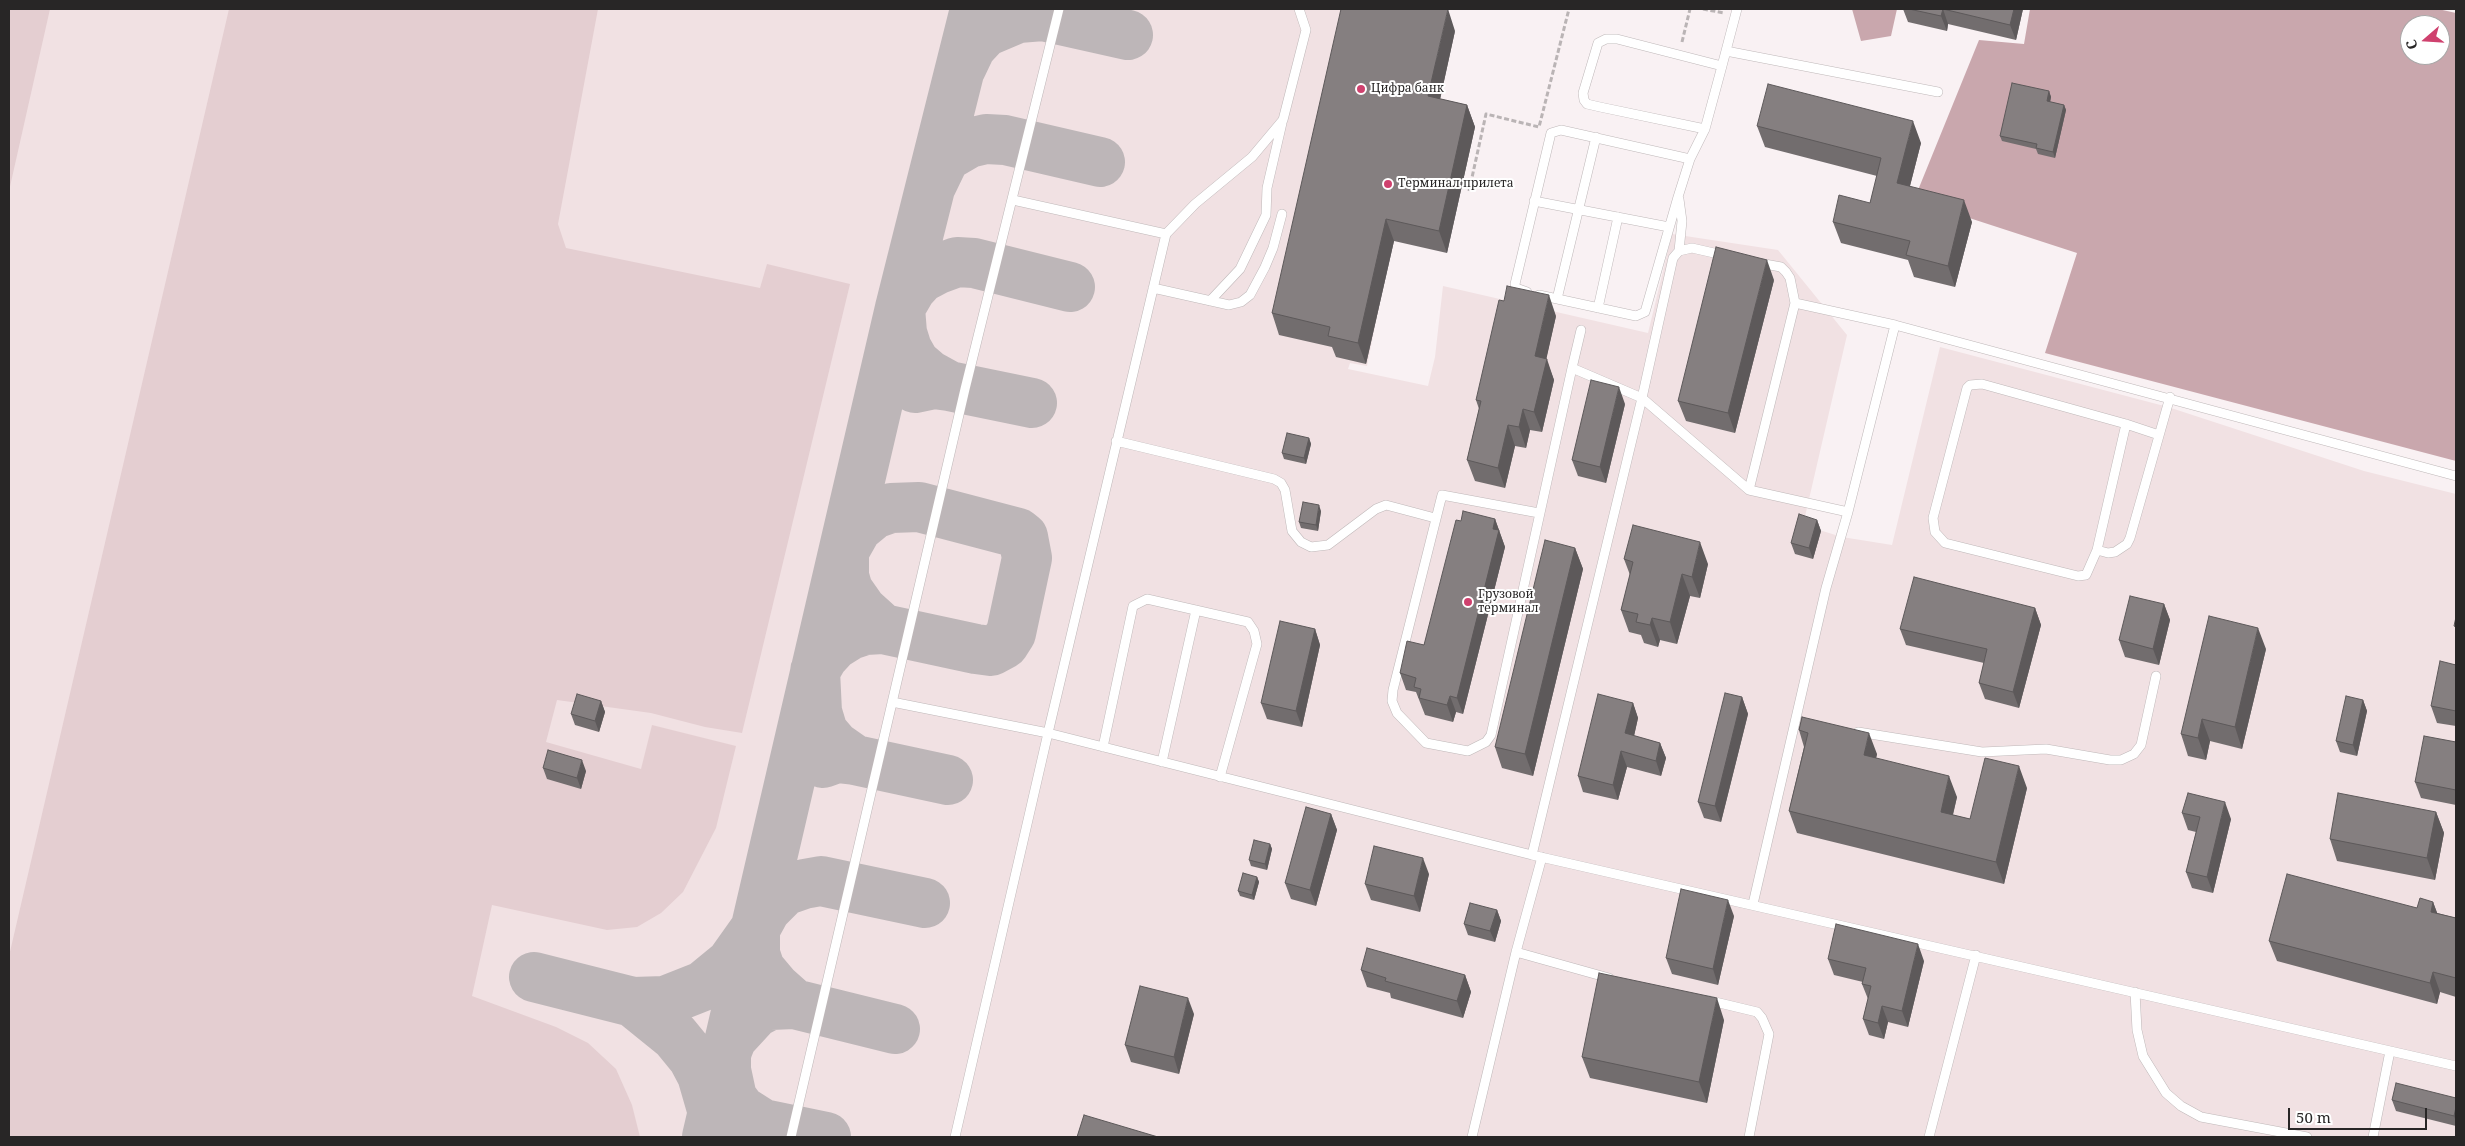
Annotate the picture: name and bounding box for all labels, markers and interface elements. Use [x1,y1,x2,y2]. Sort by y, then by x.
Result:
north arrow [2400,15,2450,65]
text: С [2401,37,2422,52]
place label: Цифра банк [1371,82,1444,96]
marker: Цифра банк [1355,83,1367,95]
place label: Терминал прилета [1398,177,1514,191]
marker: Терминал прилета [1382,178,1394,190]
place label: Грузовой терминал [1478,588,1539,616]
marker: Грузовой терминал [1462,596,1474,608]
scale bar [2290,1098,2429,1130]
text: 50 m [2296,1107,2331,1127]

